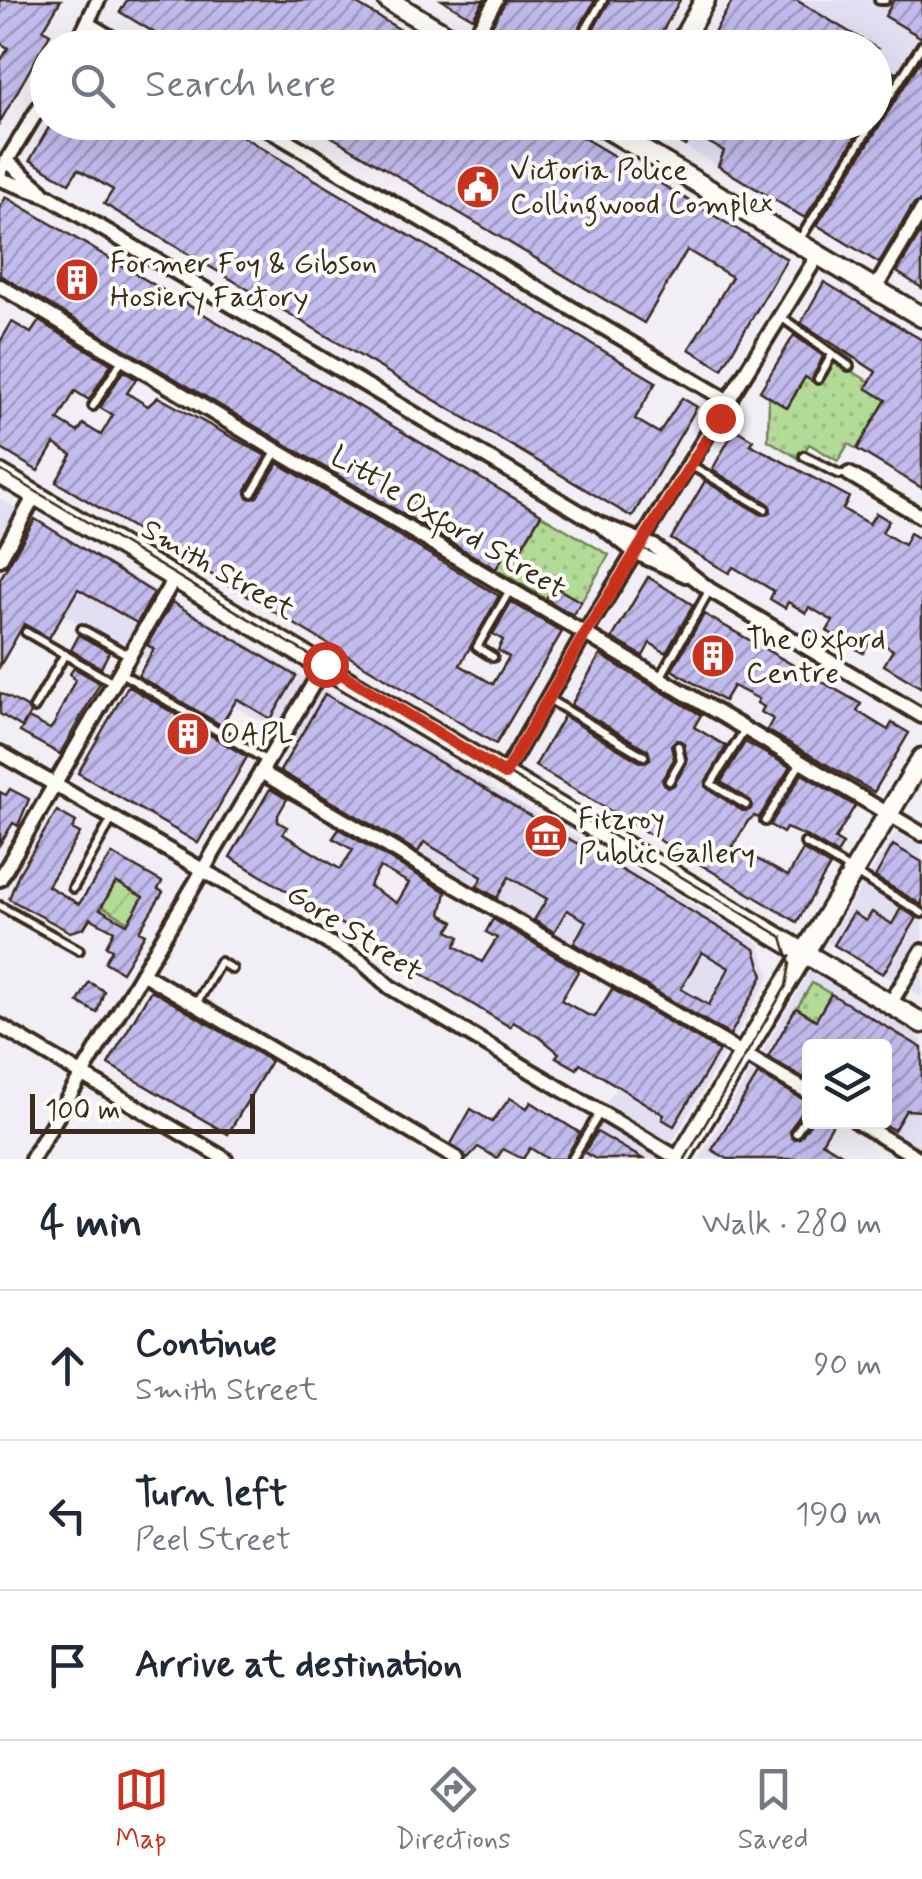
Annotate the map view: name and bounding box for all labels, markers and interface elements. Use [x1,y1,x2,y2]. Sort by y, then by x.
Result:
search box [30,30,892,140]
icon: search [65,58,120,113]
text: Search here [145,61,336,110]
place label: Victoria Police Collingwood Complex [510,151,773,227]
public building icon: Victoria Police Collingwood Complex [455,164,501,210]
place label: Former Foy & Gibson Hosiery Factory [110,244,377,317]
building icon: Former Foy & Gibson Hosiery Factory [54,257,100,303]
route end [698,396,744,442]
street label: Little Oxford Street [322,437,573,610]
street label: Smith Street [134,510,302,630]
place label: The Oxford Centre [746,620,886,693]
building icon: The Oxford Centre [690,633,736,679]
route start [303,642,349,688]
building icon: OAPL [165,711,211,757]
place label: OAPL [220,715,294,754]
place label: Fitzroy Public Gallery [578,800,755,873]
museum icon: Fitzroy Public Gallery [523,813,569,859]
street label: Gore Street [279,875,429,991]
map controls [802,1039,892,1129]
button: layers [802,1039,892,1129]
scale bar [30,1089,255,1134]
text: 100 m [45,1093,120,1130]
text: 4 min [40,1197,142,1252]
text: Walk · 280 m [702,1203,882,1245]
text: Continue [135,1320,277,1369]
icon: ahead [40,1338,95,1393]
text: 90 m [814,1344,882,1386]
text: Smith Street [135,1369,318,1411]
text: Turn left [135,1470,287,1519]
icon: left [40,1488,95,1543]
text: 190 m [795,1494,882,1536]
text: Peel Street [135,1519,291,1561]
icon: arrive [40,1638,95,1693]
text: Arrive at destination [135,1641,462,1690]
tab: Map [114,1762,169,1859]
tab: Directions [396,1762,511,1859]
tab: Saved [738,1762,808,1859]

